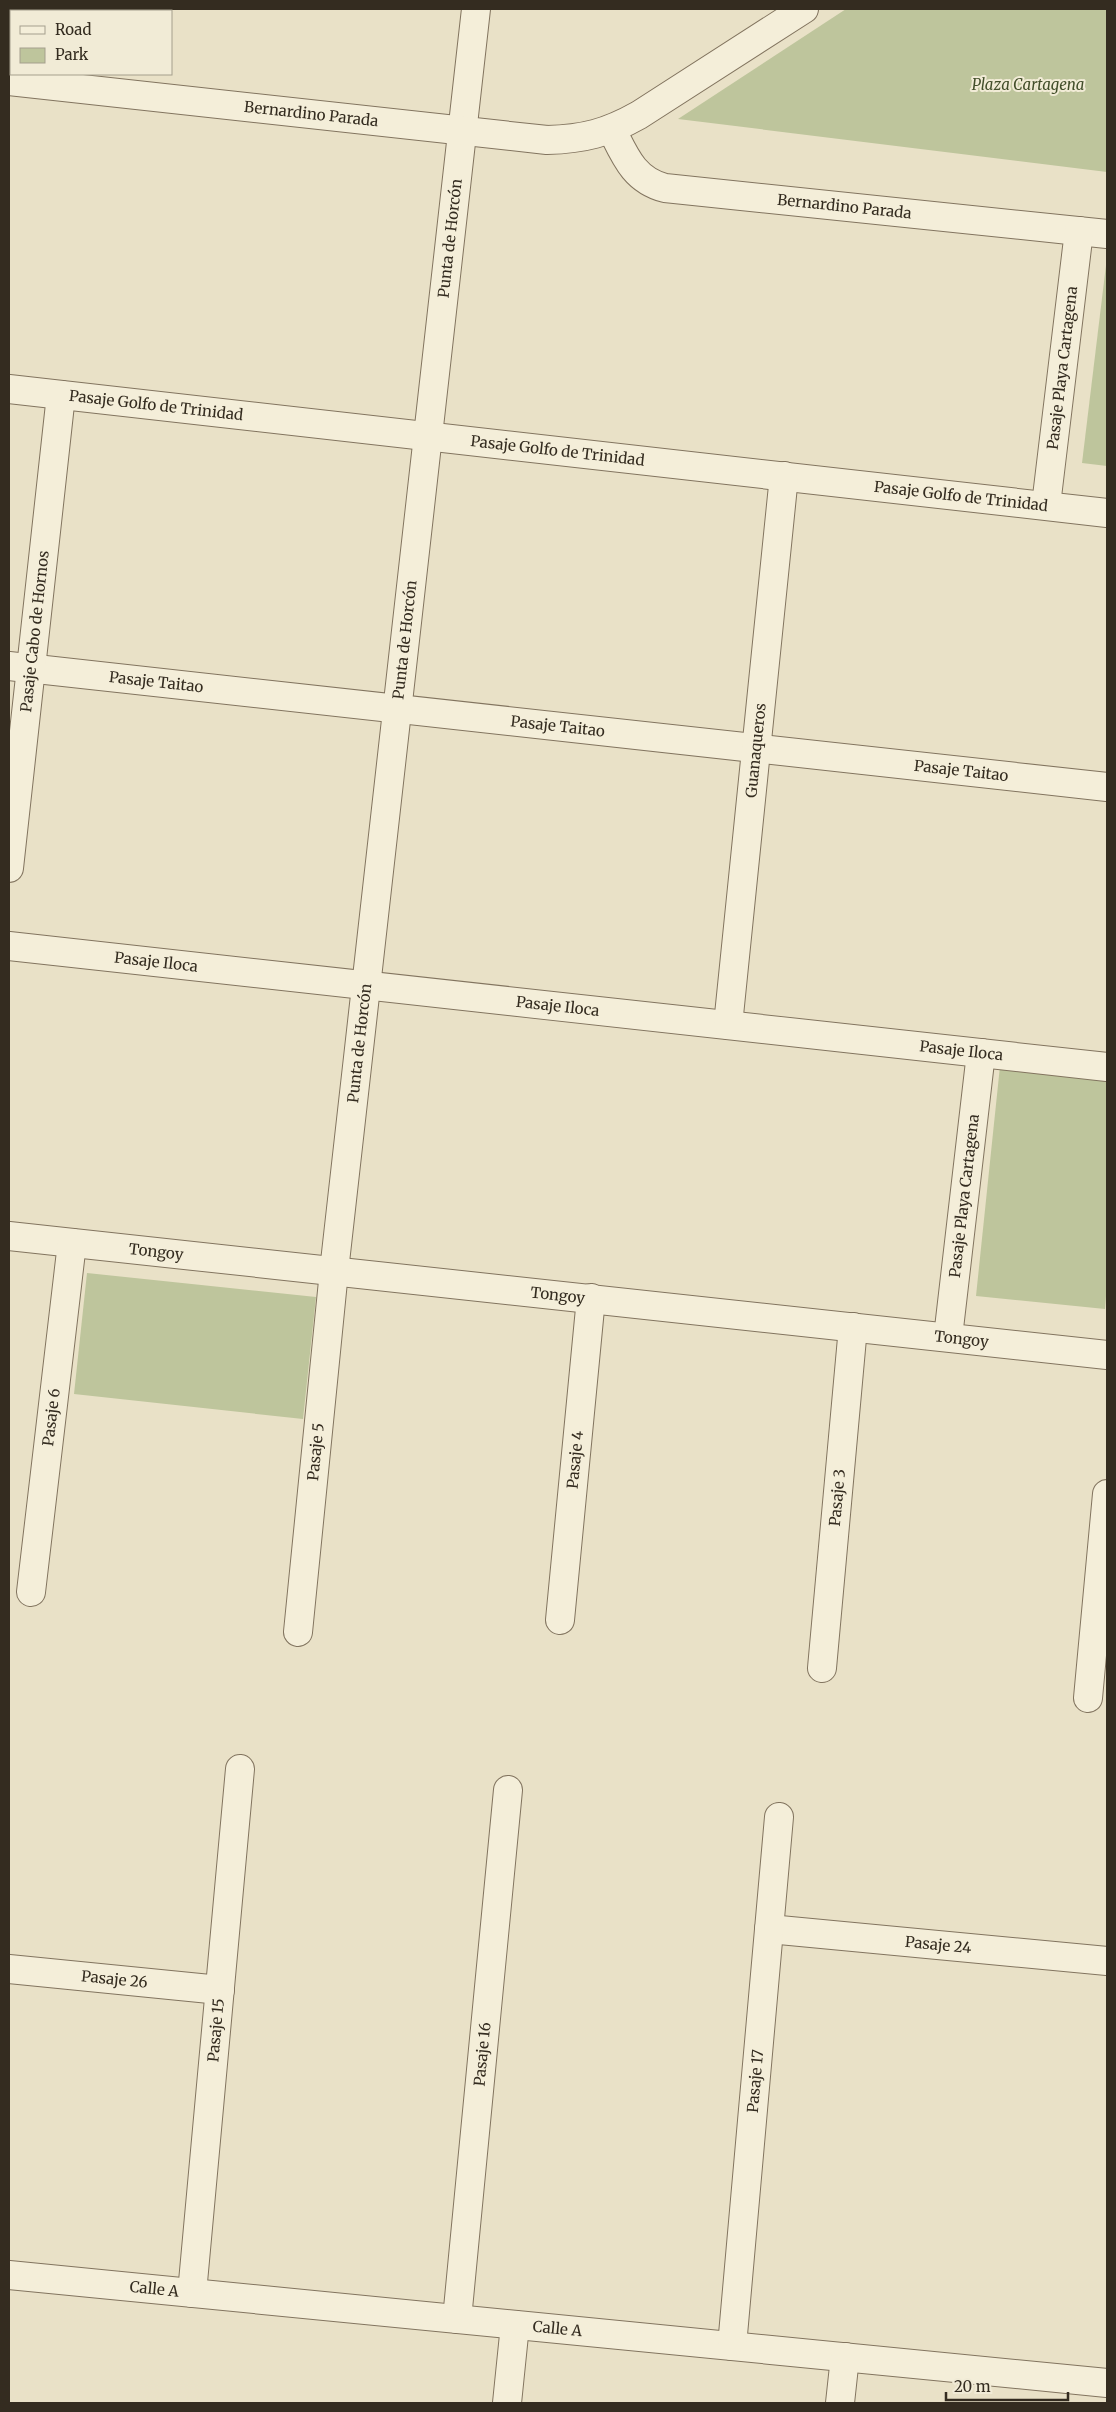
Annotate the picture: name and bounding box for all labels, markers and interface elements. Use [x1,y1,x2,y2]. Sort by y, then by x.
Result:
legend [10,10,172,75]
text: Road [55,20,91,39]
text: Park [55,45,89,64]
park label: Plaza Cartagena [972,75,1084,94]
street label: Bernardino Parada [243,97,379,130]
street label: Punta de Horcón [434,178,466,299]
street label: Bernardino Parada [776,190,913,223]
street label: Pasaje Playa Cartagena [1043,285,1081,451]
street label: Pasaje Golfo de Trinidad [68,386,244,424]
street label: Pasaje Golfo de Trinidad [470,431,646,470]
street label: Pasaje Golfo de Trinidad [873,477,1049,515]
street label: Pasaje Cabo de Hornos [16,550,53,713]
street label: Punta de Horcón [388,579,421,700]
street label: Pasaje Taitao [108,667,205,696]
street label: Guanaqueros [741,702,770,799]
street label: Pasaje Taitao [510,711,606,741]
street label: Pasaje Taitao [913,756,1010,785]
street label: Pasaje Iloca [113,948,199,976]
street label: Punta de Horcón [343,982,375,1104]
street label: Pasaje Iloca [515,992,601,1020]
street label: Pasaje Iloca [919,1036,1004,1064]
street label: Pasaje Playa Cartagena [945,1113,983,1279]
street label: Tongoy [128,1239,185,1264]
street label: Tongoy [530,1283,586,1307]
street label: Tongoy [933,1326,990,1351]
street label: Pasaje 6 [38,1387,64,1447]
street label: Pasaje 5 [303,1422,328,1482]
street label: Pasaje 4 [563,1430,587,1490]
street label: Pasaje 3 [825,1468,849,1527]
street label: Pasaje 24 [904,1932,972,1957]
street label: Pasaje 26 [80,1966,149,1992]
street label: Pasaje 15 [203,1997,228,2063]
street label: Pasaje 16 [469,2021,495,2087]
street label: Pasaje 17 [743,2048,767,2113]
street label: Calle A [129,2277,180,2301]
street label: Calle A [532,2317,583,2340]
scale bar [946,2370,1068,2402]
text: 20 m [954,2377,991,2396]

